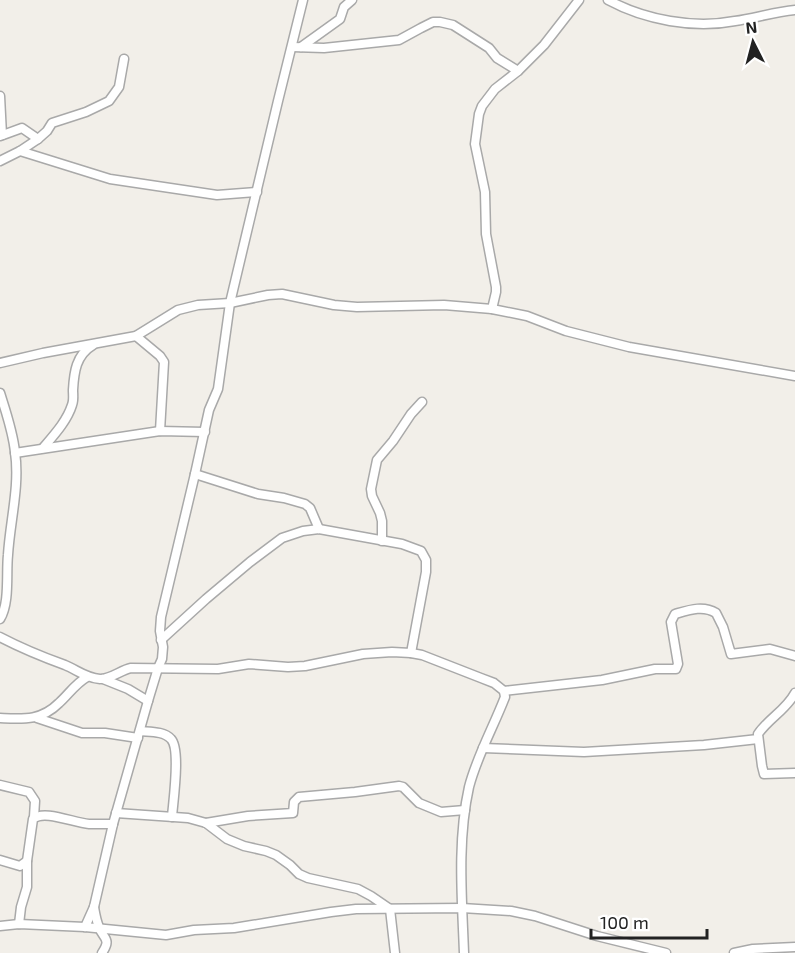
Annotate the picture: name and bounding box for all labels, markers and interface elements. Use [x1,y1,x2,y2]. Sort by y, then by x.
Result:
north arrow [723,12,783,72]
text: N [745,17,758,37]
scale bar [591,902,706,940]
text: 100 m [600,911,649,933]

